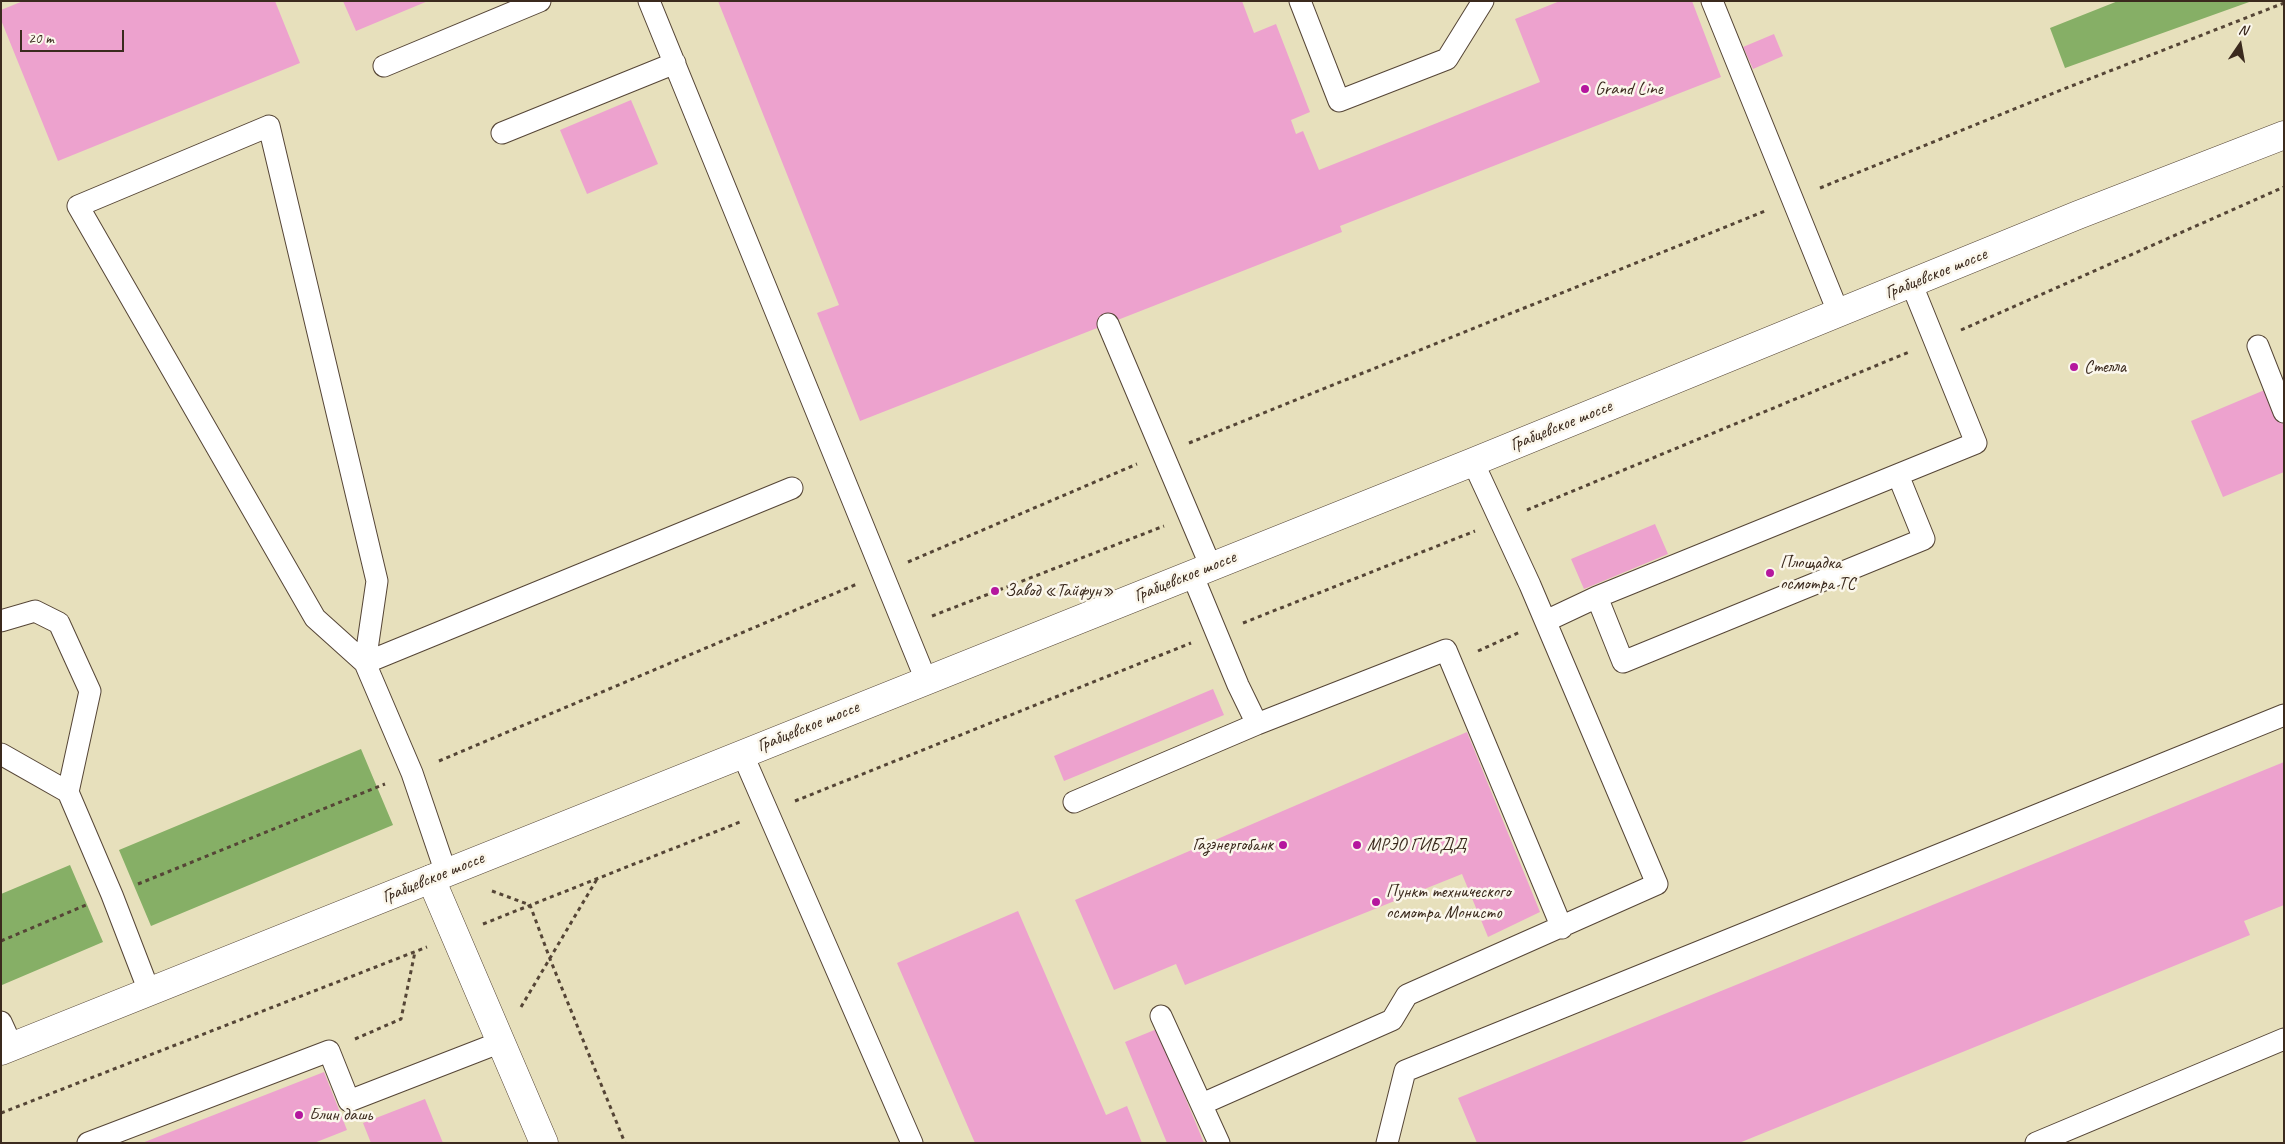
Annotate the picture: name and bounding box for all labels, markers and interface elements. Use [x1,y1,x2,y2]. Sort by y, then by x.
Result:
scale bar [22,20,126,52]
north arrow [2215,20,2265,70]
text: N [2237,21,2249,39]
text: 20 m [28,29,54,48]
place label: Grand Line [1595,78,1663,100]
marker: Grand Line [1579,83,1591,95]
street label: Грабцевское шоссе [1882,244,1990,304]
place label: Стелла [2084,356,2126,378]
marker: Стелла [2068,361,2080,373]
street label: Грабцевское шоссе [1507,396,1615,456]
street label: Грабцевское шоссе [1131,547,1239,607]
place label: Площадка осмотра ТС [1780,552,1855,594]
marker: Площадка осмотра ТС [1764,567,1776,579]
place label: Завод «Тайфун» [1005,580,1114,602]
marker: Завод «Тайфун» [989,585,1001,597]
street label: Грабцевское шоссе [754,697,862,757]
place label: Газэнергобанк [1193,834,1273,856]
place label: МРЭО ГИБДД [1367,834,1466,856]
marker: Газэнергобанк [1277,839,1289,851]
marker: МРЭО ГИБДД [1351,839,1363,851]
street label: Грабцевское шоссе [379,848,487,908]
place label: Пункт технического осмотра Монисто [1386,881,1510,924]
marker: Пункт технического осмотра Монисто [1370,896,1382,908]
place label: Блин дашь [309,1104,372,1126]
marker: Блин дашь [293,1109,305,1121]

